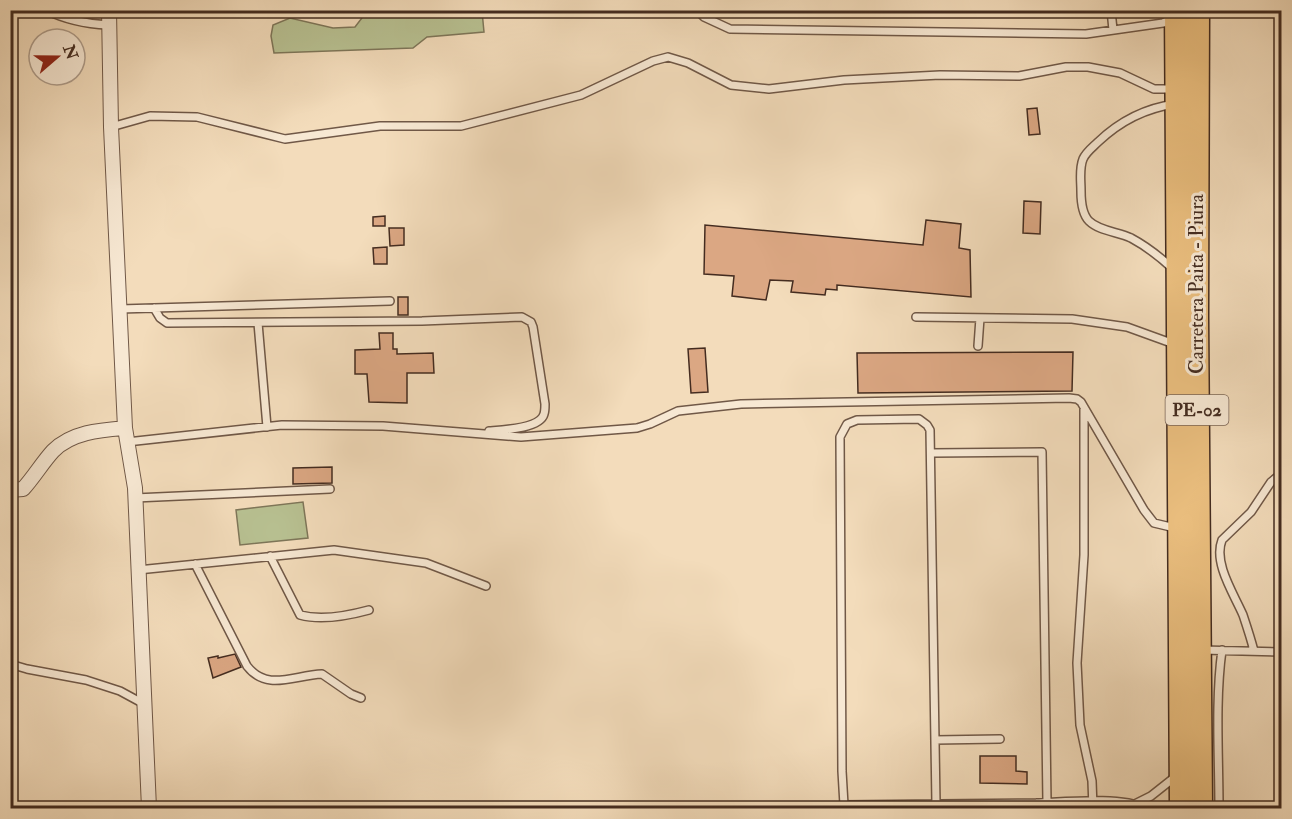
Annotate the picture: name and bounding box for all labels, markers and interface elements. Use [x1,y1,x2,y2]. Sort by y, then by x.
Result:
north arrow [27,27,87,87]
text: N [58,41,82,63]
street label: Carretera Paita - Piura [1184,193,1209,374]
road number: PE-02 [1166,395,1228,425]

